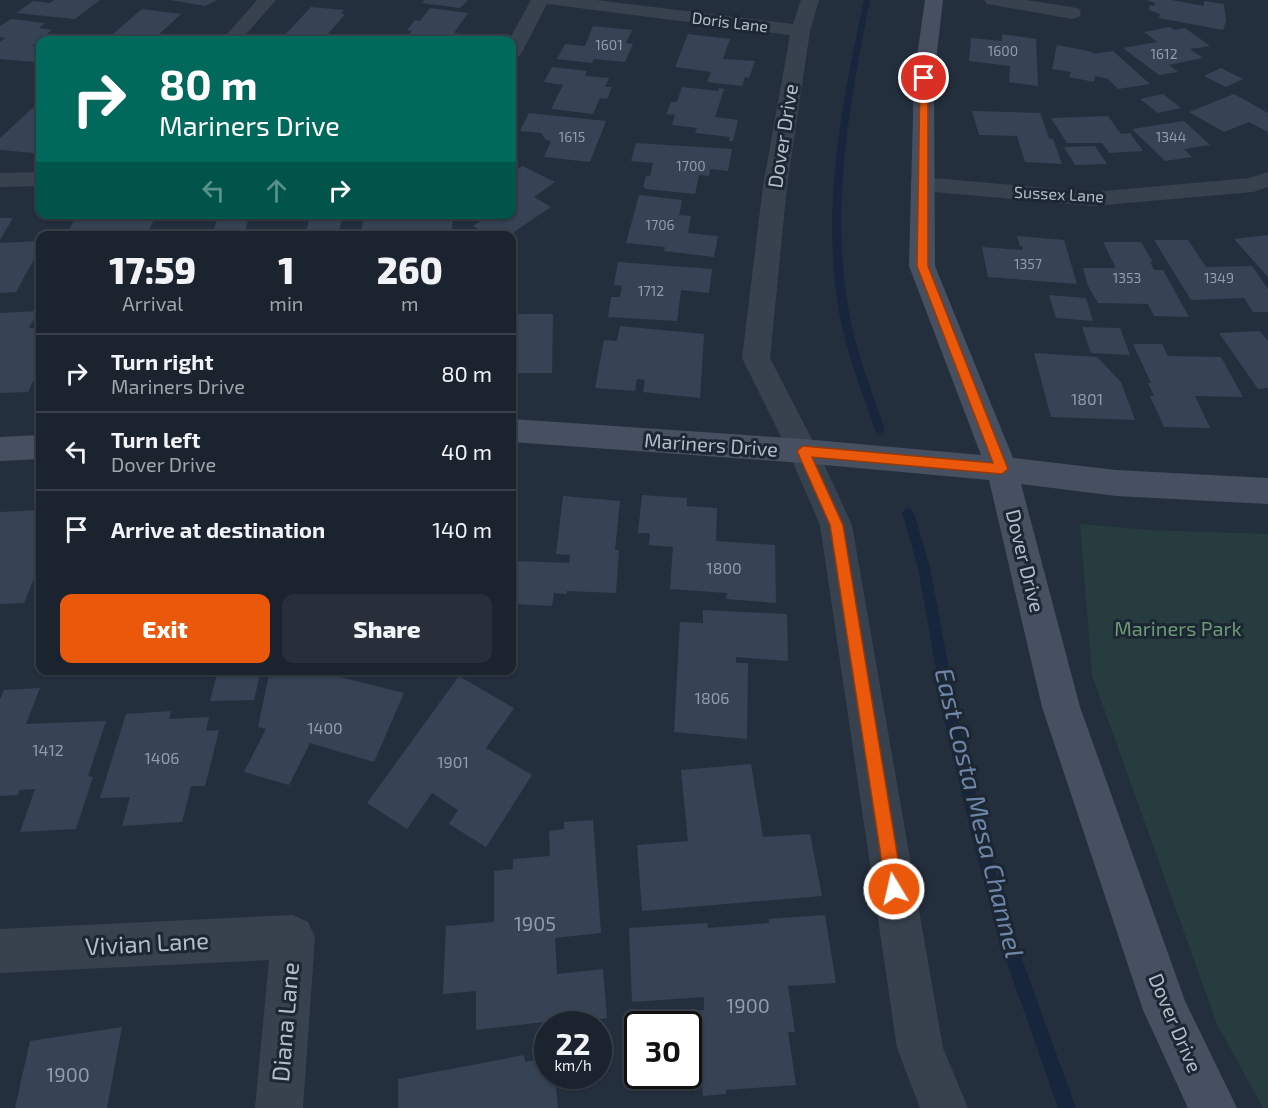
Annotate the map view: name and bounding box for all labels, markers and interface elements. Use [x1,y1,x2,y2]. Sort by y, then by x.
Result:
street label: Doris Lane [691,7,769,36]
house number: 1601 [595,36,623,53]
house number: 1600 [988,42,1018,59]
house number: 1612 [1150,45,1178,62]
pin [898,52,949,103]
text: 80 m [159,58,258,108]
icon: right [60,60,138,138]
icon: arrive [907,61,940,94]
street label: Dover Drive [762,82,802,190]
text: Mariners Drive [159,109,340,141]
house number: 1615 [559,128,585,145]
house number: 1344 [1156,128,1186,145]
house number: 1700 [676,157,706,174]
icon: left [197,174,230,207]
icon: ahead [260,174,293,207]
icon: right [323,174,356,207]
street label: Sussex Lane [1014,182,1104,205]
house number: 1706 [645,216,675,233]
text: 17:59 [109,248,196,291]
text: 1 [278,248,295,291]
text: 260 [377,248,443,291]
house number: 1357 [1014,255,1042,272]
house number: 1353 [1113,269,1141,286]
house number: 1349 [1204,269,1234,286]
house number: 1712 [638,282,664,299]
text: Arrival [122,291,183,315]
text: min [269,291,303,315]
text: m [401,291,418,315]
text: Turn right [111,348,213,374]
icon: right [60,357,93,390]
text: 80 m [441,360,492,386]
text: Mariners Drive [111,374,245,398]
house number: 1801 [1071,389,1103,408]
text: Turn left [111,426,200,452]
street label: Mariners Drive [643,427,779,461]
icon: left [60,435,93,468]
text: 40 m [441,438,492,464]
text: Dover Drive [111,452,216,476]
street label: Dover Drive [1002,507,1050,615]
icon: arrive [60,513,93,546]
text: Arrive at destination [111,516,325,542]
text: 140 m [432,516,492,542]
house number: 1800 [706,558,742,577]
button: Exit [60,594,270,663]
button: Share [282,594,492,663]
park label: Mariners Park [1114,616,1242,640]
water label: East Costa Mesa Channel [929,664,1032,961]
house number: 1806 [695,688,729,707]
house number: 1400 [307,718,343,737]
house number: 1412 [32,740,64,759]
house number: 1406 [144,748,180,767]
house number: 1901 [437,752,469,771]
position arrow [862,857,926,921]
house number: 1905 [514,911,556,935]
street label: Vivian Lane [84,925,210,960]
street label: Diana Lane [265,961,304,1083]
street label: Dover Drive [1144,969,1208,1076]
house number: 1900 [726,993,770,1017]
speed limit sign: 30 [624,1011,702,1089]
text: 22 [556,1025,590,1061]
text: km/h [554,1056,592,1074]
house number: 1900 [46,1062,90,1086]

